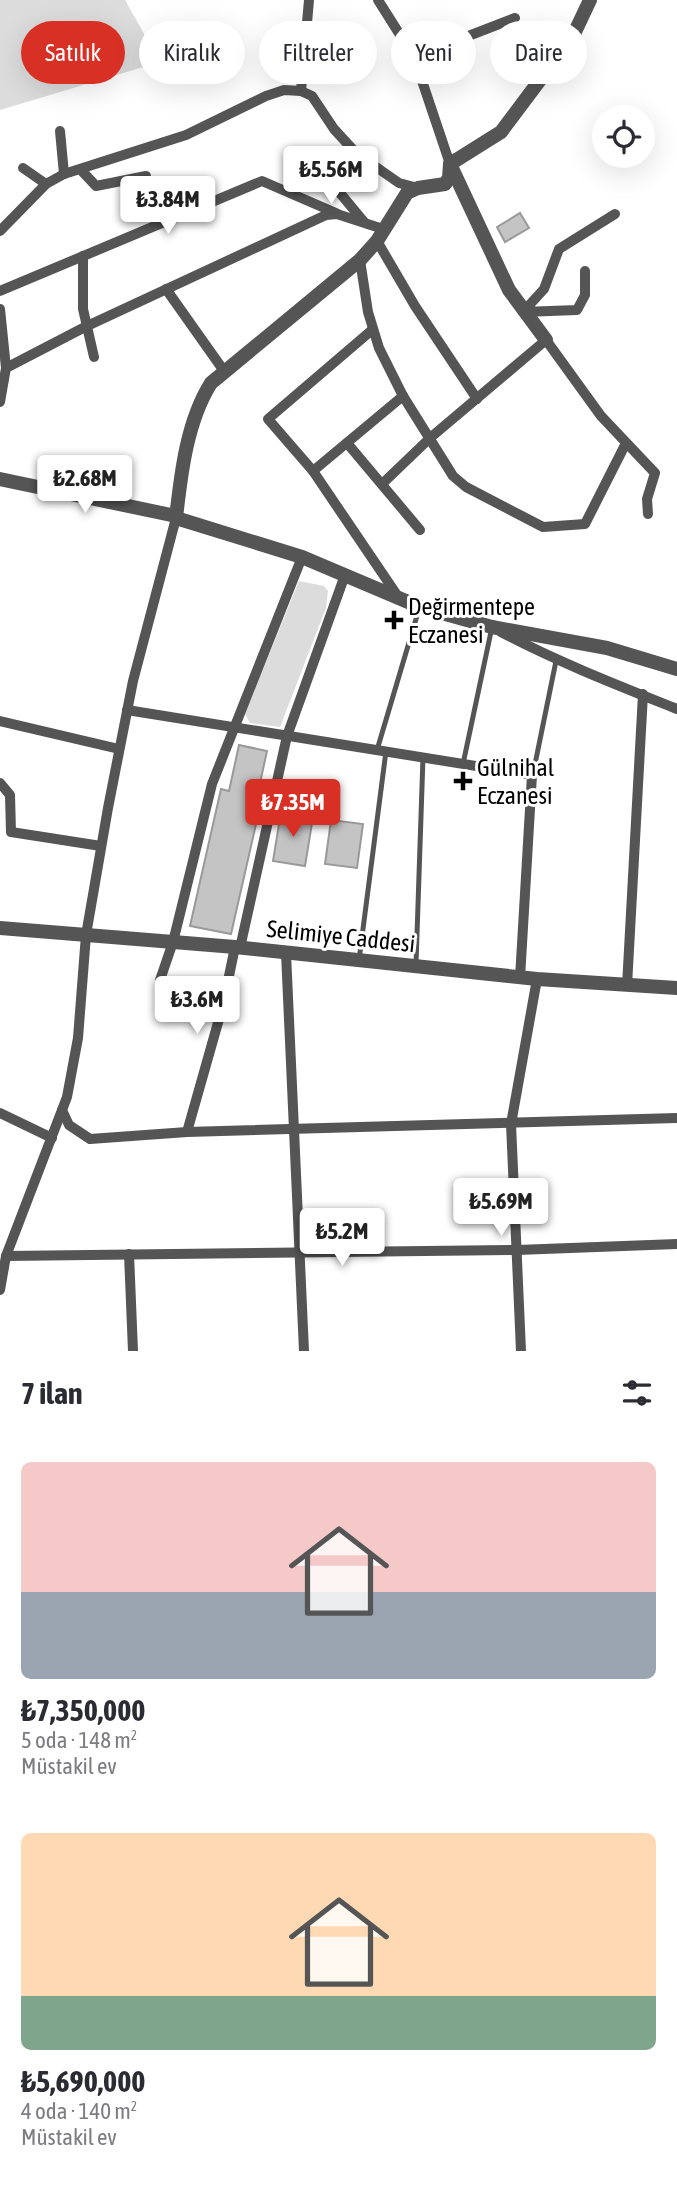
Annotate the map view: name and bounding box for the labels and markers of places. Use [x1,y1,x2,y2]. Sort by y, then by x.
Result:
pin: ₺5.56M [274,146,388,206]
pin: ₺3.84M [111,176,225,236]
pin: ₺2.68M [28,456,142,515]
place label: Değirmentepe Eczanesi [408,593,535,648]
marker: Değirmentepe Eczanesi [386,612,402,628]
place label: Gülnihal Eczanesi [477,754,555,809]
marker: Gülnihal Eczanesi [455,773,471,789]
pin: ₺7.35M [236,780,350,839]
pin: ₺3.6M [148,976,246,1036]
pin: ₺5.69M [444,1178,558,1238]
pin: ₺5.2M [293,1208,391,1268]

